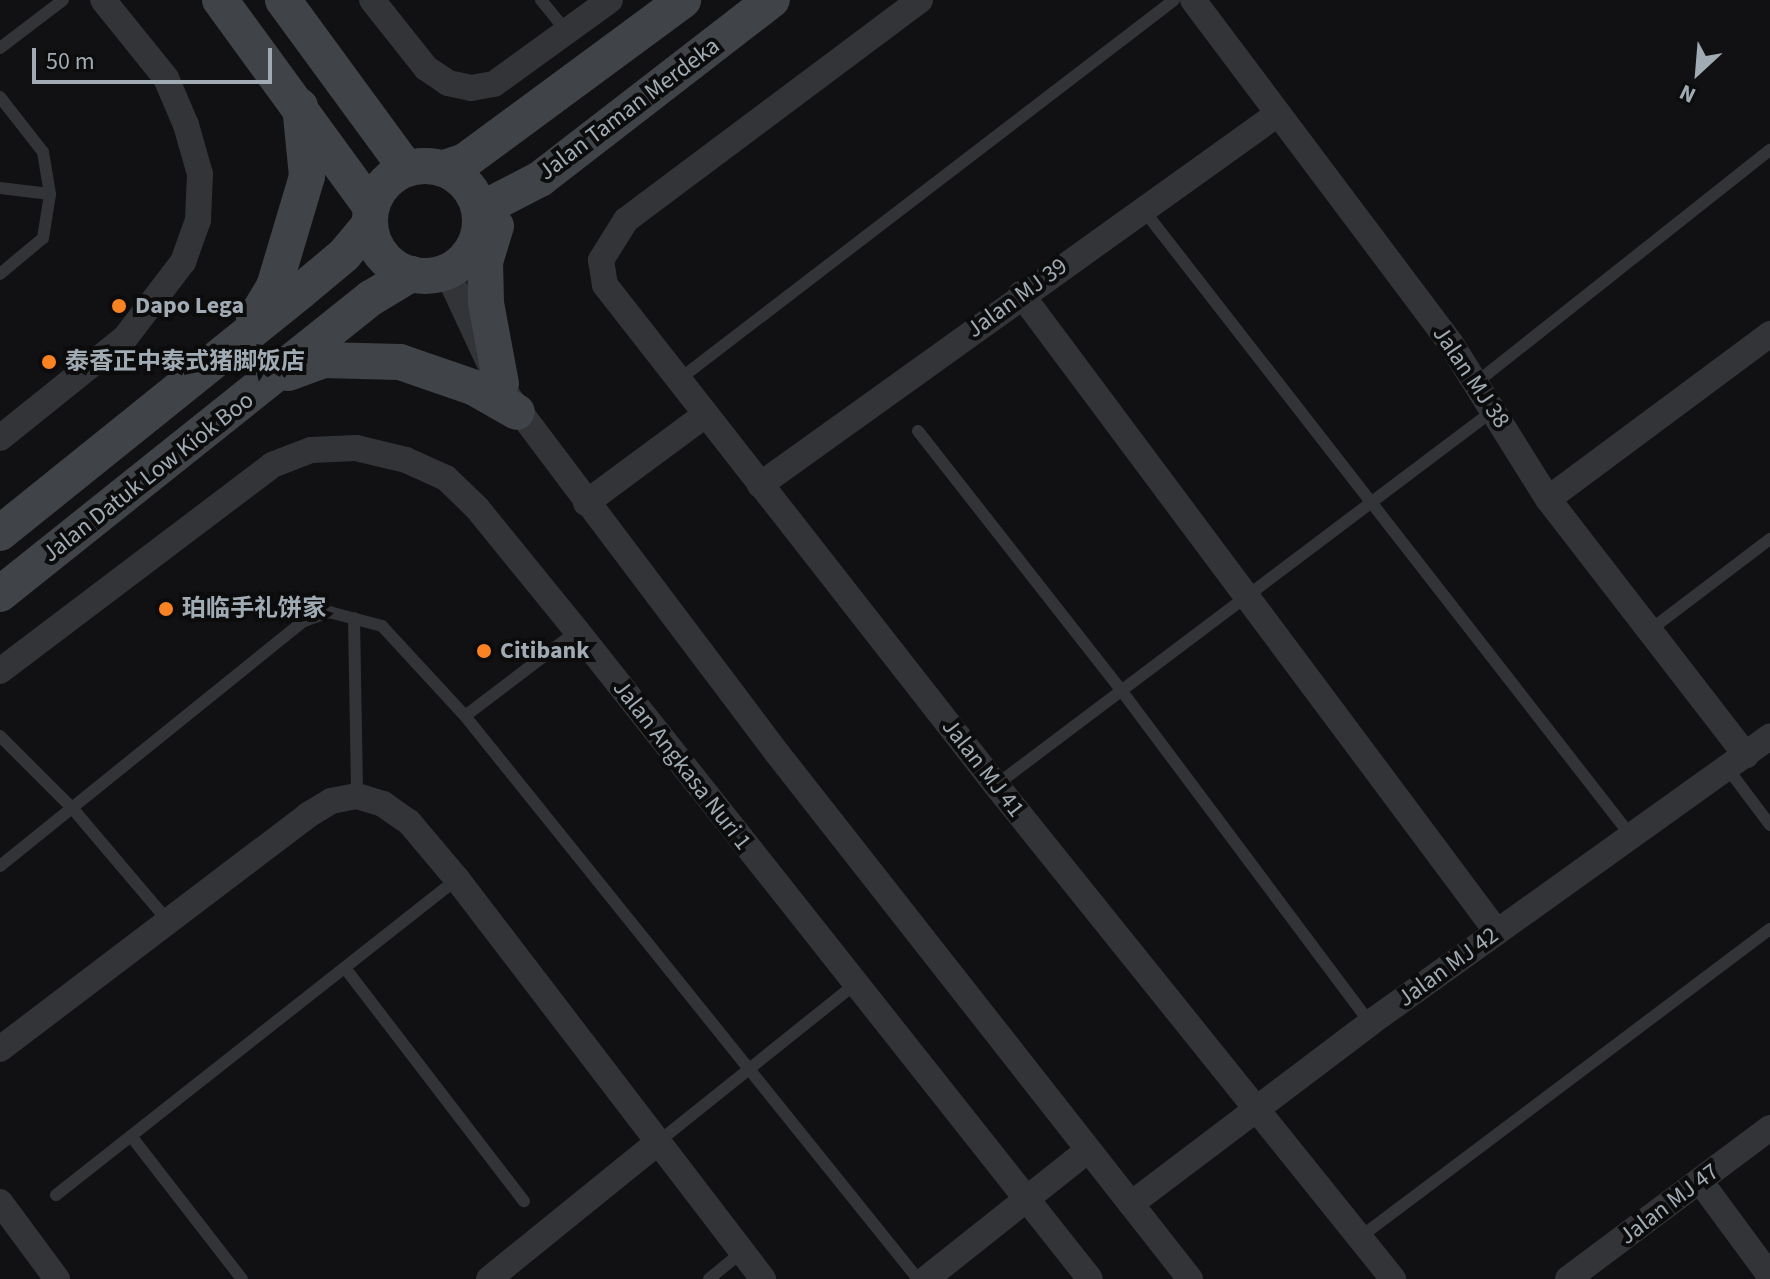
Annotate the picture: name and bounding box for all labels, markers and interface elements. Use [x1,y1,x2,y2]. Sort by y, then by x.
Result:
scale bar [36,32,276,82]
street label: Jalan Taman Merdeka [533,32,725,186]
north arrow [1658,32,1738,112]
text: 50 m [46,44,95,79]
text: N [1674,76,1701,111]
street label: Jalan MJ 39 [961,252,1073,344]
place label: Dapo Lega [135,292,244,320]
marker: Dapo Lega [110,297,128,315]
street label: Jalan MJ 38 [1426,320,1516,434]
place label: 泰香正中泰式猪脚饭店 [65,348,305,376]
marker: 泰香正中泰式猪脚饭店 [40,353,58,371]
street label: Jalan Datuk Low Kiok Boo [37,386,259,568]
place label: 珀临手礼饼家 [182,595,326,623]
marker: 珀临手礼饼家 [157,600,175,618]
place label: Citibank [500,637,589,665]
marker: Citibank [475,642,493,660]
street label: Jalan Angkasa Nuri 1 [607,674,757,856]
street label: Jalan MJ 41 [936,713,1030,823]
street label: Jalan MJ 42 [1392,921,1504,1013]
street label: Jalan MJ 47 [1613,1157,1725,1251]

